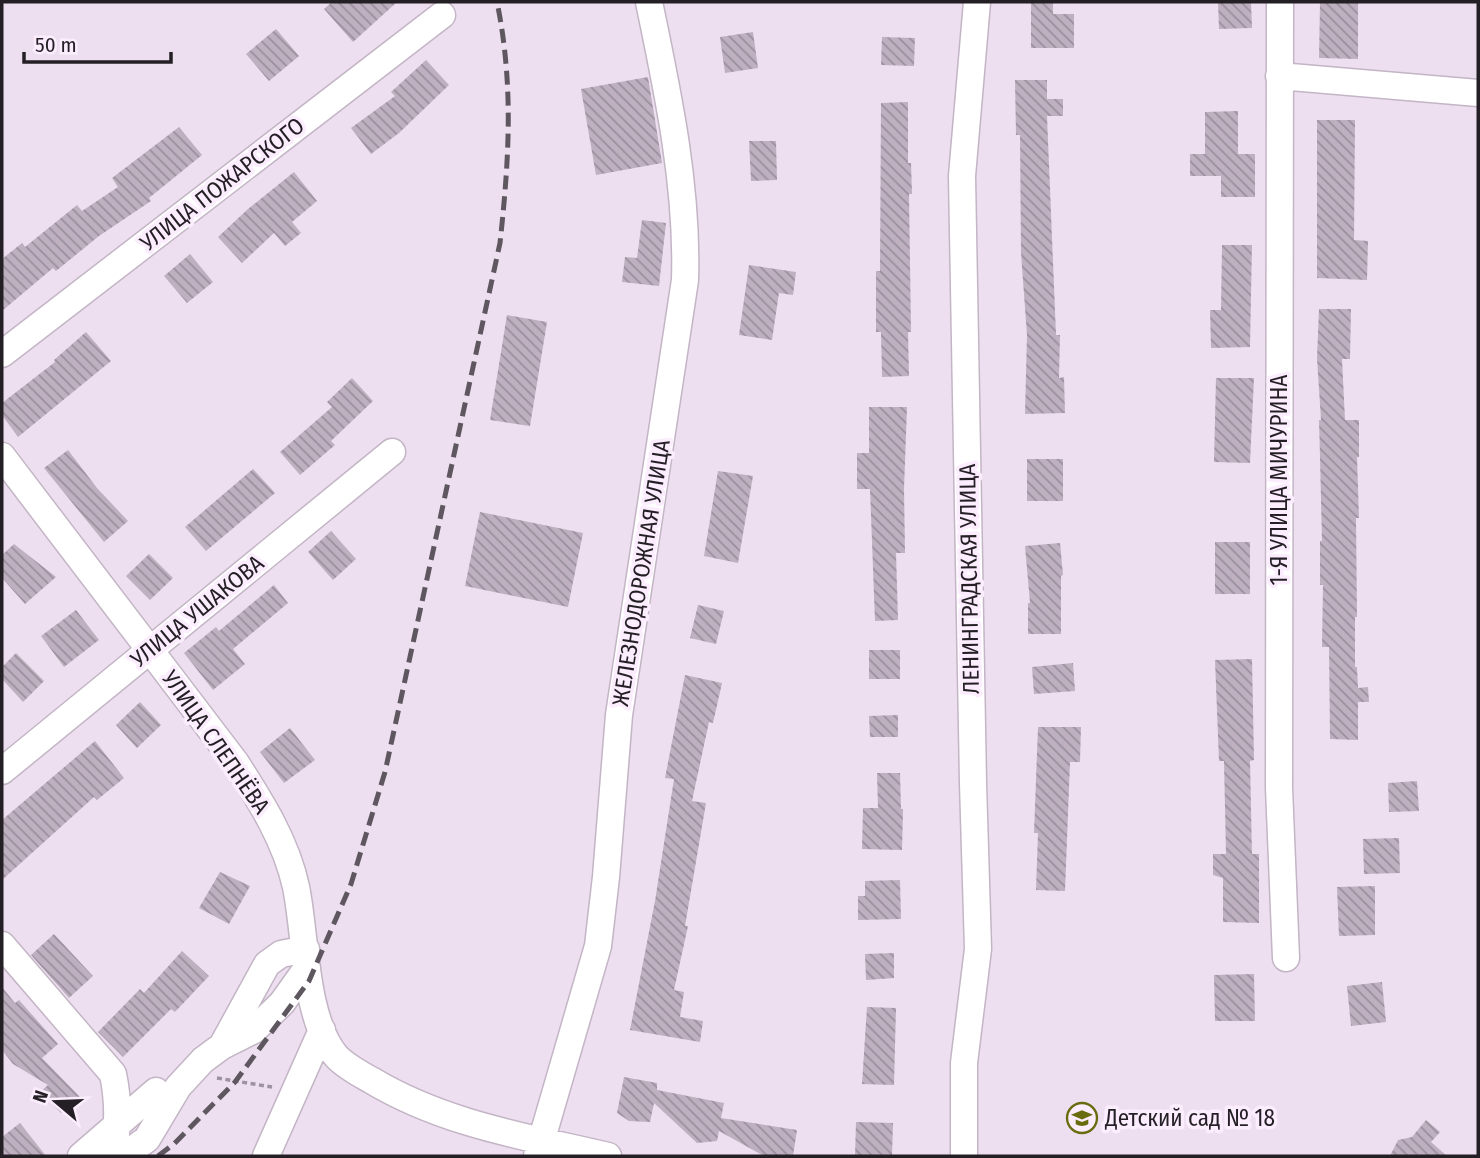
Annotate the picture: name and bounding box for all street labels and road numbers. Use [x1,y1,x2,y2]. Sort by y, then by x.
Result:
street label: УЛИЦА ПОЖАРСКОГО [134,111,310,257]
street label: 1-Я УЛИЦА МИЧУРИНА [1265,375,1293,585]
street label: ЖЕЛЕЗНОДОРОЖНАЯ УЛИЦА [606,438,676,708]
street label: ЛЕНИНГРАДСКАЯ УЛИЦА [953,464,985,694]
street label: УЛИЦА УШАКОВА [124,549,269,674]
street label: УЛИЦА СЛЕПНЁВА [156,664,276,819]

